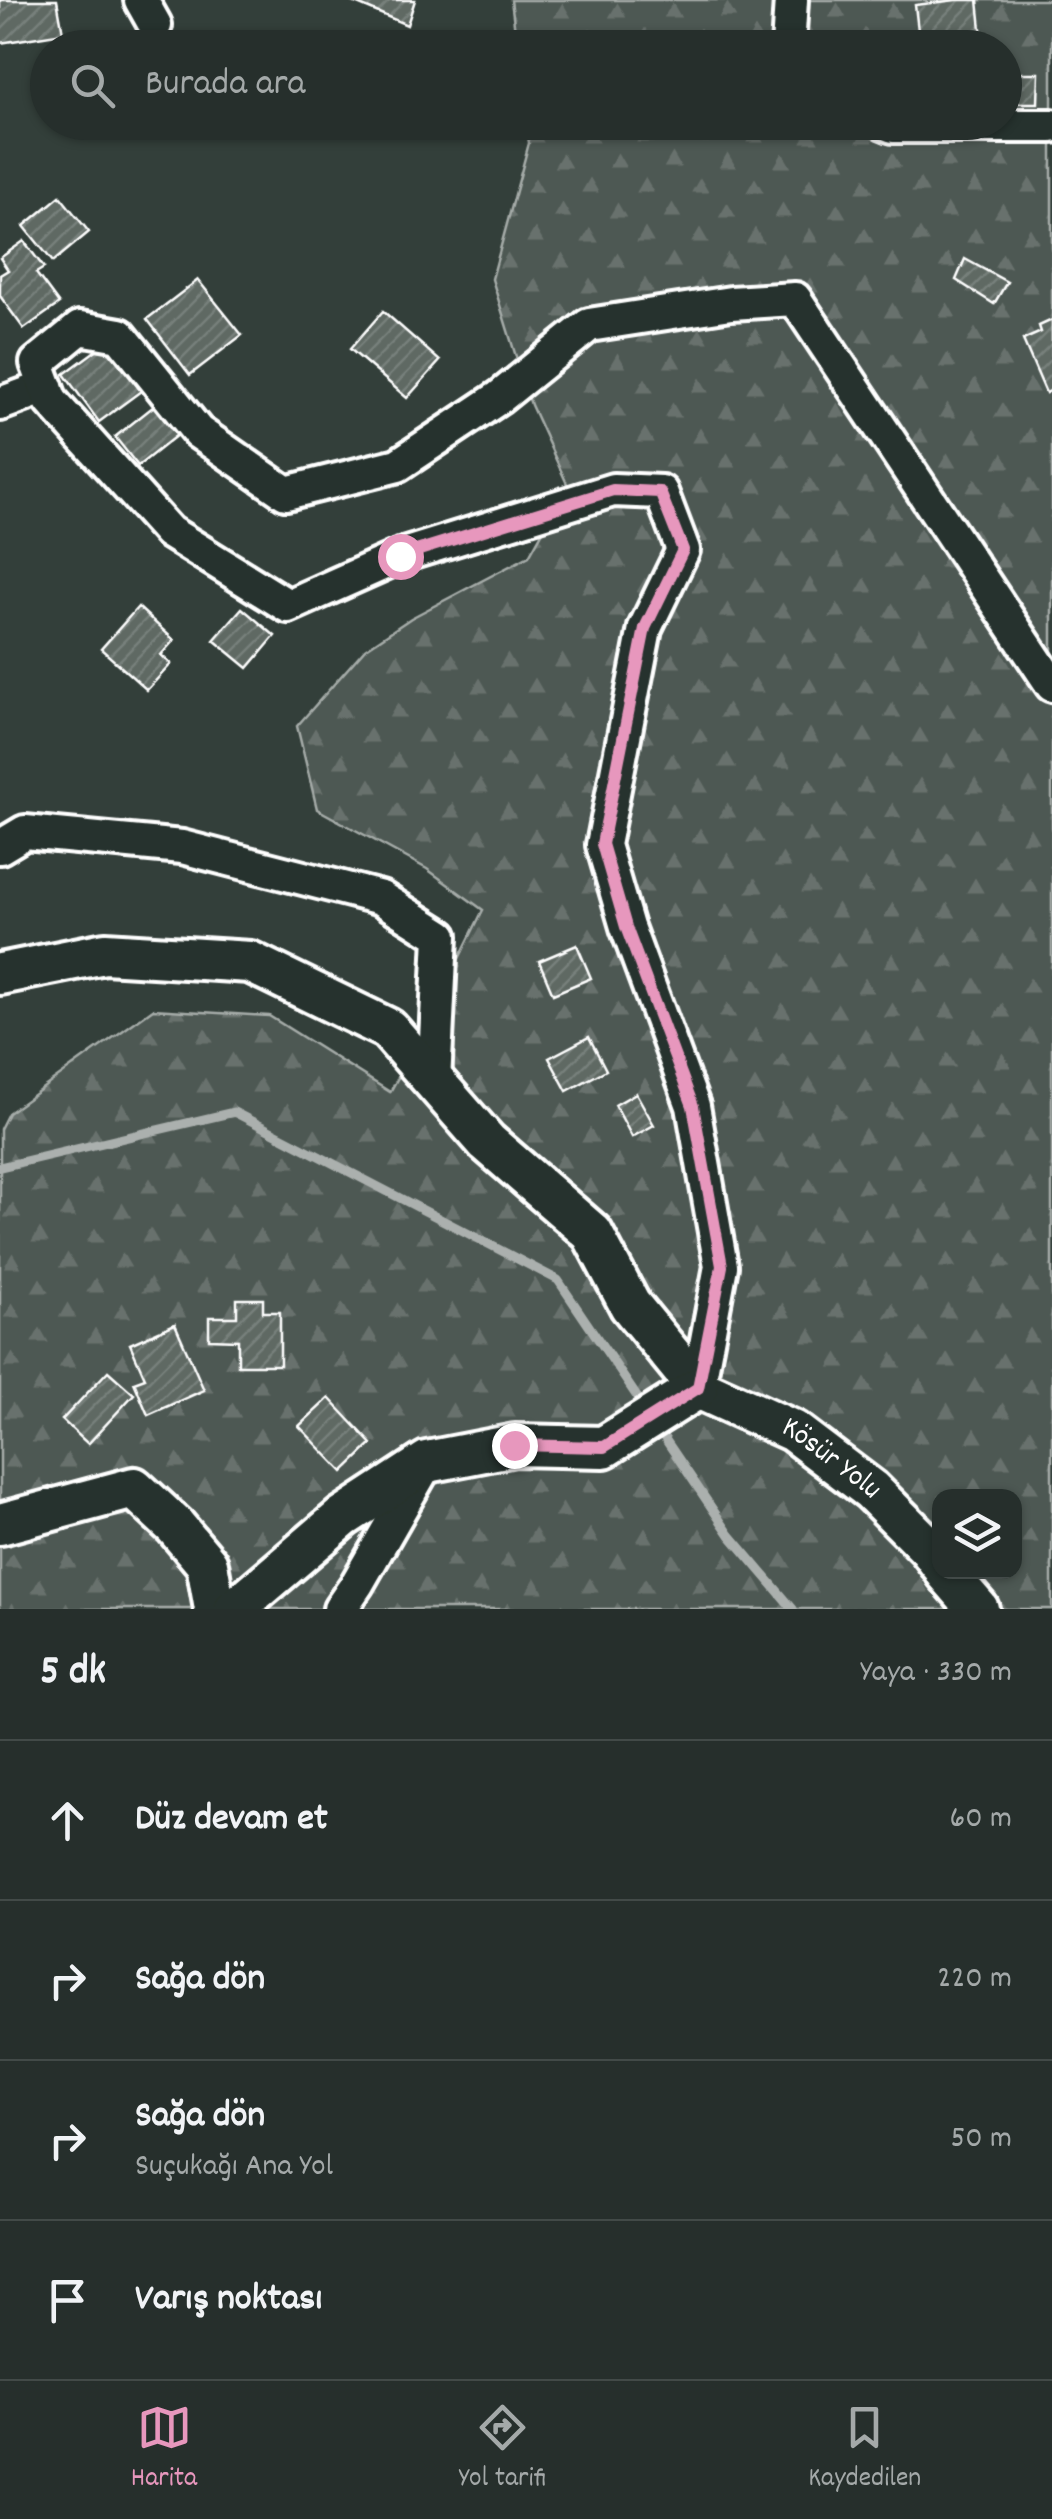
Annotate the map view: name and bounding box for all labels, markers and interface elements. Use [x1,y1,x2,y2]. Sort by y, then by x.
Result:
search box [30,30,1022,140]
icon: search [65,58,120,113]
text: Burada ara [145,58,305,113]
route start [378,534,424,580]
street label: Kösür Yolu [775,1407,891,1510]
route end [492,1423,538,1469]
map controls [932,1489,1022,1579]
button: layers [932,1489,1022,1579]
text: 5 dk [40,1644,106,1704]
text: Yaya · 330 m [860,1651,1012,1697]
icon: ahead [40,1793,95,1848]
text: Düz devam et [135,1793,328,1848]
text: 60 m [950,1797,1012,1843]
icon: right [40,1953,95,2008]
text: Sağa dön [135,1953,265,2008]
text: 220 m [937,1957,1012,2003]
text: Sağa dön [135,2090,265,2145]
icon: right [40,2113,95,2168]
text: 50 m [950,2117,1012,2163]
text: Suçukağı Ana Yol [135,2145,333,2191]
icon: arrive [40,2273,95,2328]
text: Varış noktası [135,2273,322,2328]
tab: Harita [131,2400,197,2500]
tab: Yol tarifi [459,2400,547,2500]
tab: Kaydedilen [808,2400,921,2500]

